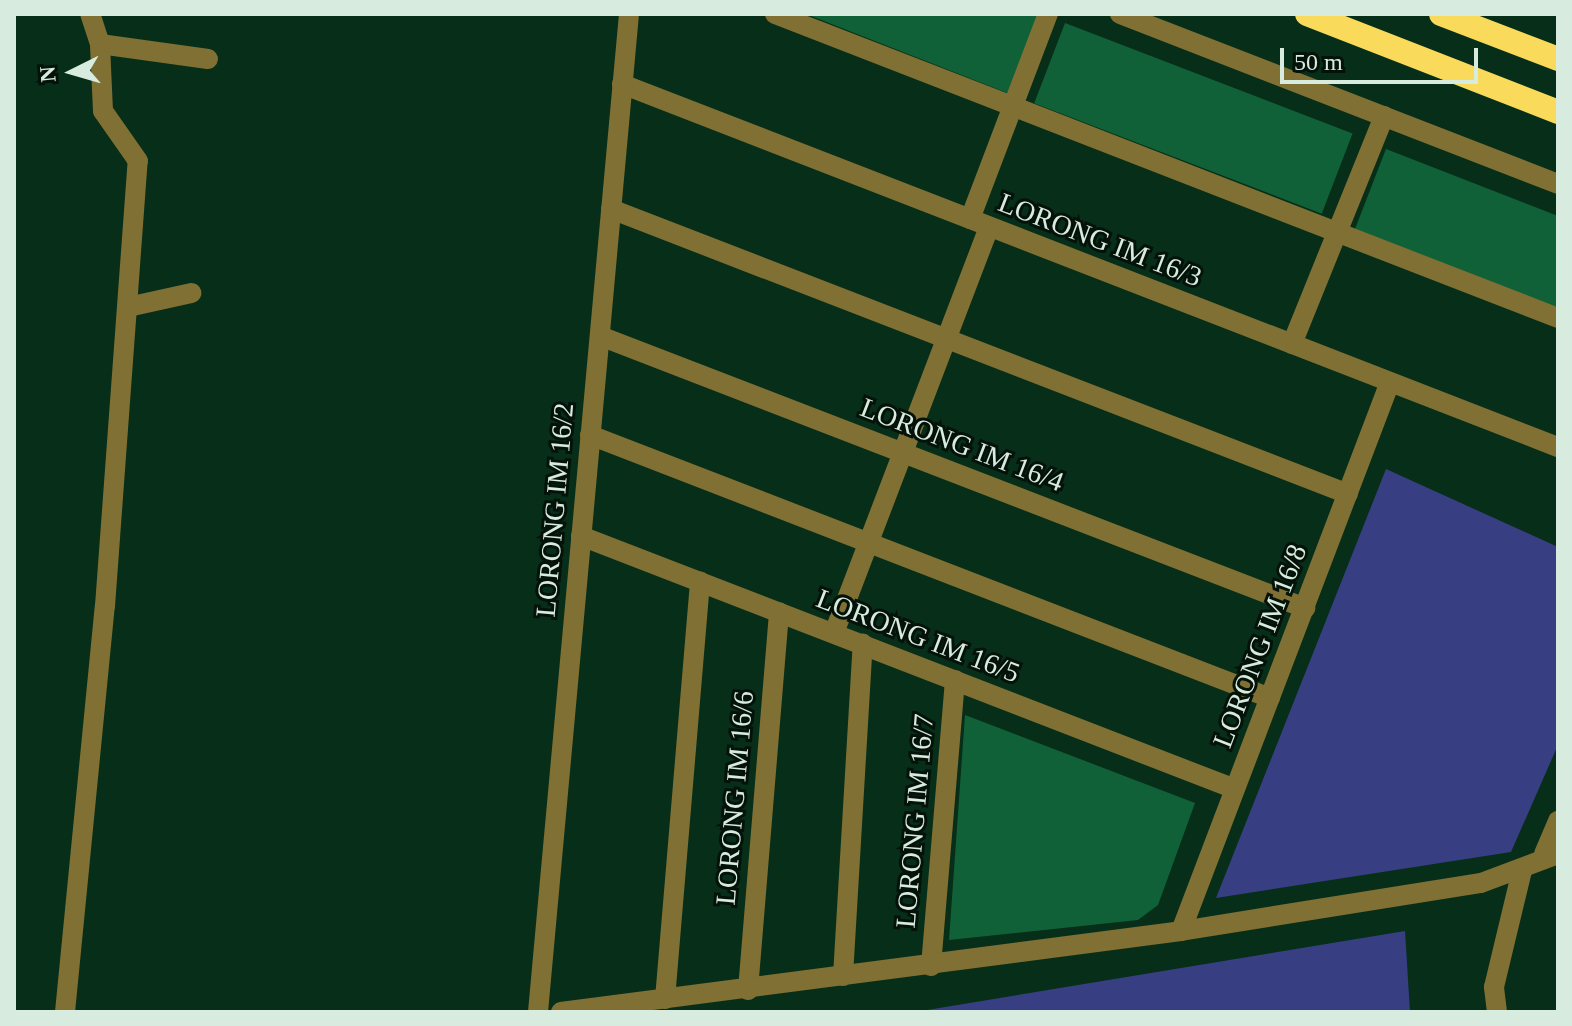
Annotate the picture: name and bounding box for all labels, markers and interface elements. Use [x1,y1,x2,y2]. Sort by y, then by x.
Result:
north arrow [32,32,112,112]
scale bar [1284,32,1482,82]
text: 50 m [1294,49,1343,75]
text: N [34,65,61,83]
street label: LORONG IM 16/3 [994,186,1206,294]
street label: LORONG IM 16/4 [856,391,1068,499]
street label: LORONG IM 16/2 [529,402,581,618]
street label: LORONG IM 16/8 [1206,540,1314,752]
street label: LORONG IM 16/5 [812,582,1024,690]
street label: LORONG IM 16/6 [709,690,761,906]
street label: LORONG IM 16/7 [889,713,941,929]

